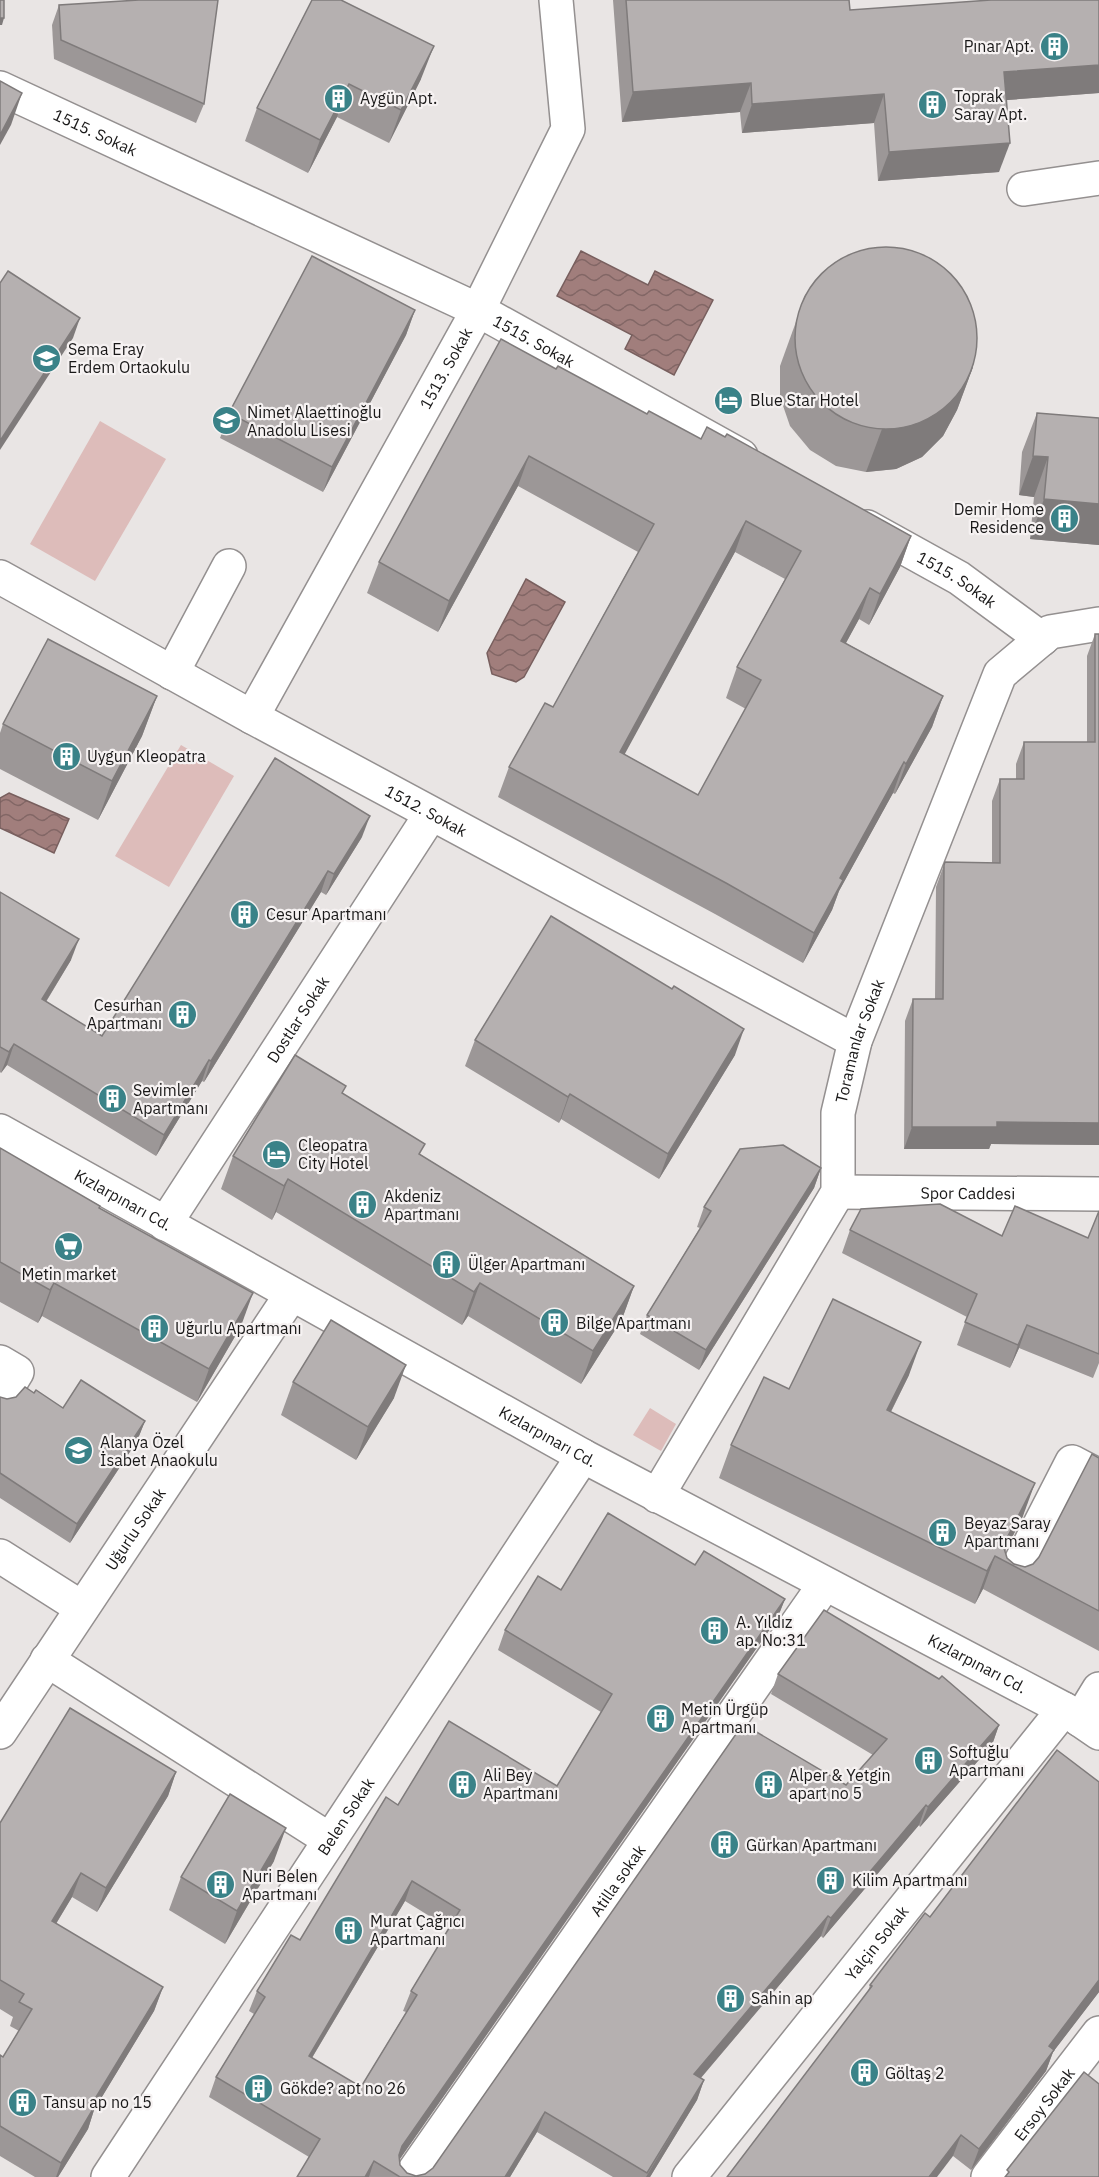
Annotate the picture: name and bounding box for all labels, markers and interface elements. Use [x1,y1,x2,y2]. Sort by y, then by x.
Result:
building icon: Pınar Apt. [1039,30,1071,62]
place label: Pınar Apt. [964,36,1034,56]
building icon: Aygün Apt. [323,82,355,114]
place label: Toprak Saray Apt. [954,86,1027,124]
place label: Aygün Apt. [360,88,437,108]
building icon: Toprak Saray Apt. [917,89,949,121]
street label: 1515. Sokak [50,104,141,161]
street label: 1515. Sokak [490,310,579,372]
street label: 1513. Sokak [415,323,477,412]
place label: Sema Eray Erdem Ortaokulu [68,339,190,377]
school or university icon: Sema Eray Erdem Ortaokulu [31,342,63,374]
hotel icon: Blue Star Hotel [713,384,745,416]
place label: Blue Star Hotel [750,390,859,410]
place label: Nimet Alaettinoğlu Anadolu Lisesi [247,402,381,440]
school or university icon: Nimet Alaettinoğlu Anadolu Lisesi [210,405,242,437]
place label: Demir Home Residence [954,499,1044,537]
building icon: Demir Home Residence [1049,502,1081,534]
street label: 1515. Sokak [914,547,1001,612]
building icon: Uygun Kleopatra [50,740,82,772]
place label: Uygun Kleopatra [87,746,206,766]
street label: 1512. Sokak [382,780,471,841]
building icon: Cesur Apartmanı [229,898,261,930]
place label: Cesur Apartmanı [266,904,386,924]
street label: Dostlar Sokak [262,972,333,1066]
street label: Toramanlar Sokak [831,976,889,1105]
place label: Cesurhan Apartmanı [87,995,162,1033]
building icon: Cesurhan Apartmanı [167,998,199,1030]
place label: Sevimler Apartmanı [133,1080,208,1118]
building icon: Sevimler Apartmanı [96,1083,128,1115]
place label: Cleopatra City Hotel [298,1135,368,1173]
hotel icon: Cleopatra City Hotel [261,1138,293,1170]
street label: Kızlarpınarı Cd. [71,1165,175,1235]
street label: Spor Caddesi [920,1183,1016,1203]
place label: Akdeniz Apartmanı [384,1186,459,1224]
building icon: Akdeniz Apartmanı [347,1189,379,1221]
supermarket icon: Metin market [53,1230,85,1262]
building icon: Ülger Apartmanı [431,1248,463,1280]
place label: Ülger Apartmanı [468,1254,585,1274]
place label: Metin market [21,1264,117,1284]
building icon: Bilge Apartmanı [539,1307,571,1339]
building icon: Uğurlu Apartmanı [138,1312,170,1344]
place label: Bilge Apartmanı [576,1313,691,1333]
place label: Uğurlu Apartmanı [175,1318,302,1338]
street label: Kızlarpınarı Cd. [495,1401,600,1471]
place label: Alanya Özel İsabet Anaokulu [100,1432,218,1470]
school or university icon: Alanya Özel İsabet Anaokulu [63,1435,95,1467]
street label: Uğurlu Sokak [101,1483,170,1574]
place label: Beyaz Saray Apartmanı [964,1513,1051,1551]
building icon: Beyaz Saray Apartmanı [927,1516,959,1548]
place label: A. Yıldız ap. No:31 [736,1612,806,1650]
building icon: A. Yıldız ap. No:31 [699,1615,731,1647]
street label: Kızlarpınarı Cd. [925,1629,1030,1697]
place label: Metin Ürgüp Apartmanı [681,1699,768,1737]
building icon: Metin Ürgüp Apartmanı [644,1702,676,1734]
place label: Softuğlu Apartmanı [949,1742,1024,1780]
building icon: Softuğlu Apartmanı [912,1745,944,1777]
place label: Ali Bey Apartmanı [483,1765,558,1803]
place label: Alper & Yetgin apart no 5 [789,1765,891,1803]
building icon: Ali Bey Apartmanı [446,1768,478,1800]
building icon: Alper & Yetgin apart no 5 [752,1768,784,1800]
street label: Belen Sokak [313,1773,379,1859]
building icon: Gürkan Apartmanı [709,1829,741,1861]
place label: Gürkan Apartmanı [746,1835,877,1855]
street label: Atilla sokak [586,1840,650,1920]
building icon: Kilim Apartmanı [815,1864,847,1896]
place label: Nuri Belen Apartmanı [242,1866,318,1904]
building icon: Nuri Belen Apartmanı [205,1869,237,1901]
place label: Kilim Apartmanı [852,1870,967,1890]
street label: Yalçin Sokak [841,1901,913,1984]
place label: Murat Çağrıcı Apartmanı [370,1911,465,1949]
building icon: Murat Çağrıcı Apartmanı [333,1914,365,1946]
building icon: Sahin ap [714,1982,746,2014]
place label: Sahin ap [751,1988,813,2008]
building icon: Göltaş 2 [848,2057,880,2089]
place label: Göltaş 2 [885,2063,945,2083]
street label: Ersoy Sokak [1010,2063,1079,2145]
building icon: Gökde? apt no 26 [243,2072,275,2104]
place label: Gökde? apt no 26 [280,2078,406,2098]
building icon: Tansu ap no 15 [6,2086,38,2118]
place label: Tansu ap no 15 [43,2092,152,2112]

